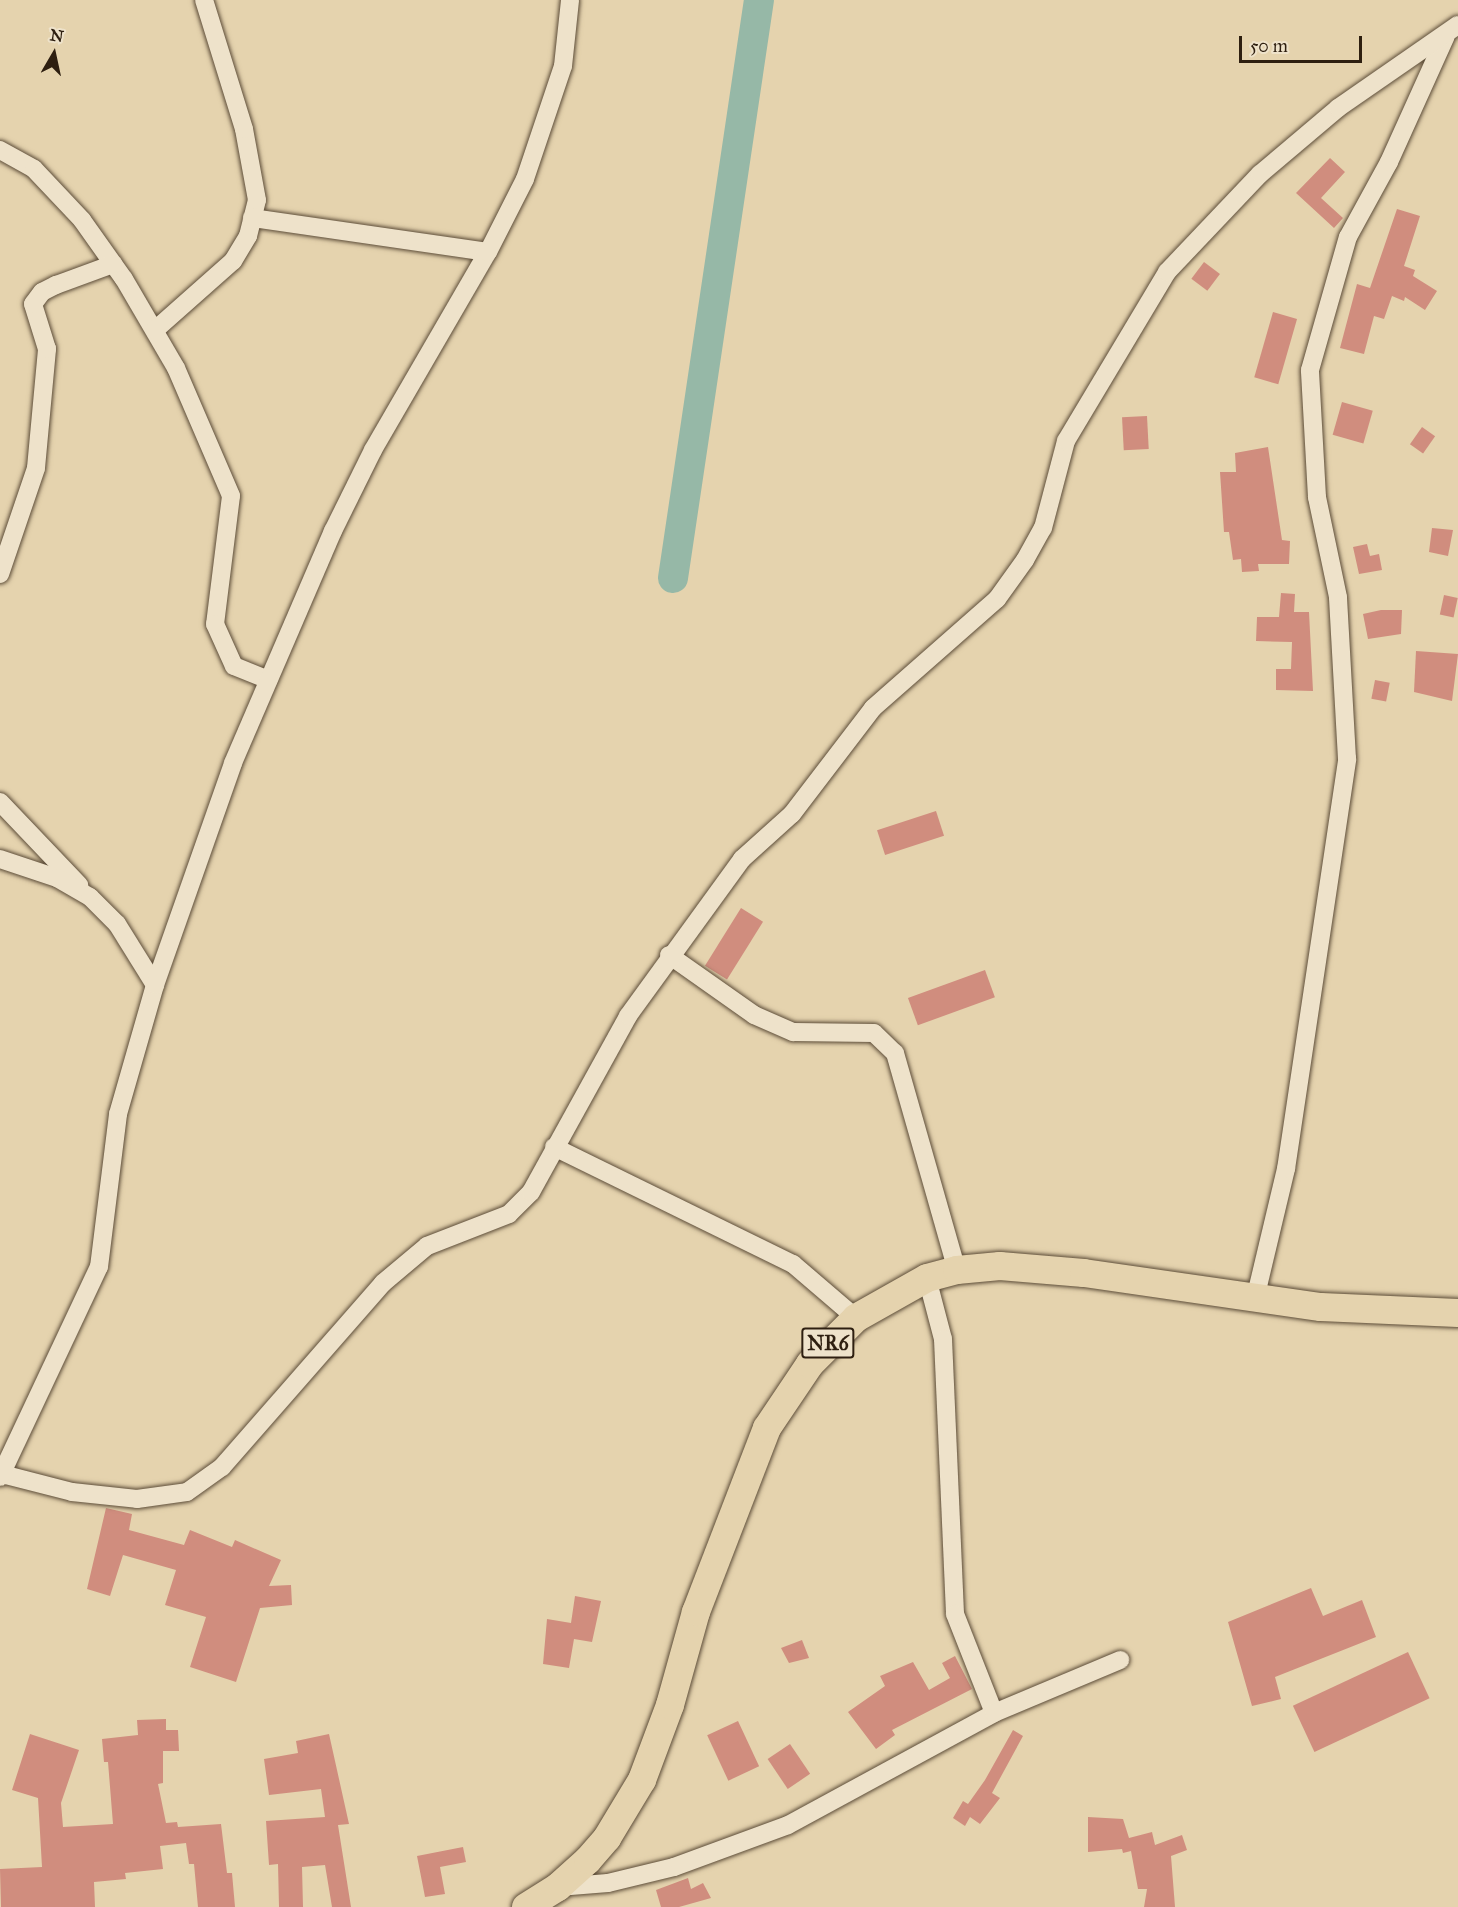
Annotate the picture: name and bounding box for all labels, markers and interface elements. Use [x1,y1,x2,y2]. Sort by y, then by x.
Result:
north arrow [24,24,84,84]
scale bar [1242,24,1365,62]
text: N [49,25,65,46]
text: 50 m [1250,35,1288,57]
road number: NR6 [801,1326,855,1360]

